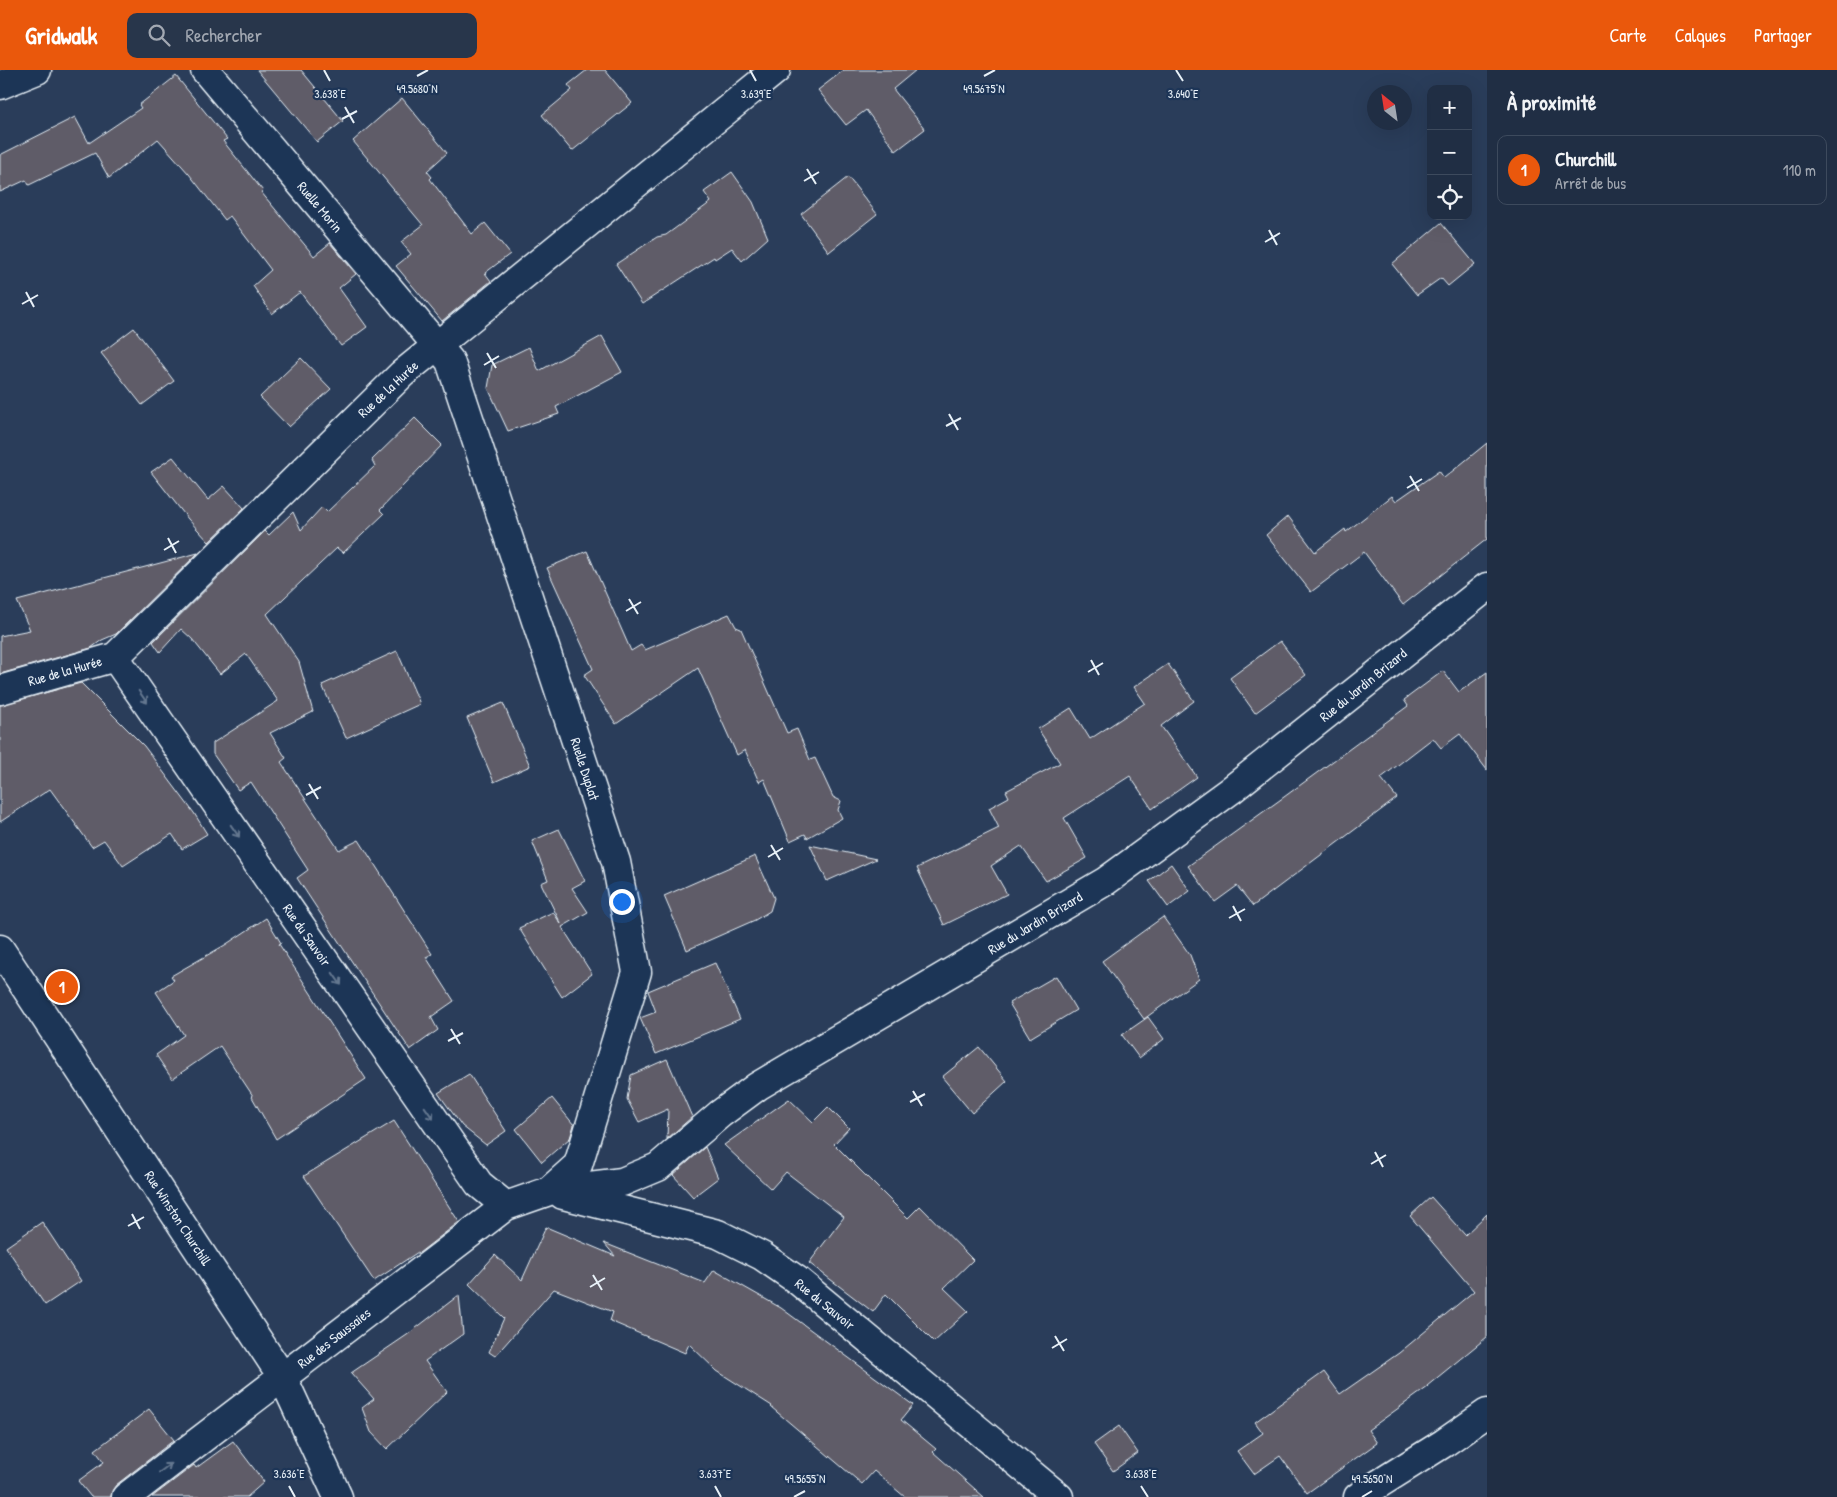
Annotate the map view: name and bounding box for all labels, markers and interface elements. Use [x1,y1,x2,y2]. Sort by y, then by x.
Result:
search box [127,13,477,58]
text: Gridwalk [25,19,97,51]
icon: search [145,21,173,49]
text: Rechercher [185,22,262,48]
text: Carte [1609,23,1647,48]
text: Calques [1675,23,1726,48]
text: Partager [1754,23,1812,48]
text: 49.5680°N [396,80,438,97]
text: 49.5675°N [963,80,1005,97]
text: 3.638°E [314,85,346,102]
text: 3.639°E [741,85,772,102]
text: 3.640°E [1168,85,1199,102]
north arrow [1367,85,1412,130]
map controls [1427,85,1472,220]
button: + [1427,85,1472,130]
text: À proximité [1507,88,1596,117]
button: − [1427,130,1472,175]
text: Churchill [1555,146,1616,172]
text: 1 [1521,159,1527,181]
text: 110 m [1783,159,1816,181]
text: Arrêt de bus [1555,172,1626,194]
button: locate [1427,175,1472,220]
street label: Ruelle Morin [293,177,347,236]
street label: Rue de la Hurée [353,355,422,422]
street label: Rue du Jardin Brizard [1315,643,1411,726]
street label: Rue de la Hurée [26,651,104,690]
one-way arrow [138,690,148,704]
street label: Ruelle Duplat [566,735,605,803]
one-way arrow [230,823,240,837]
street label: Rue du Jardin Brizard [984,887,1086,958]
your location [609,889,635,915]
street label: Rue du Sauvoir [279,900,336,970]
pin: 1 [46,968,78,1006]
one-way arrow [332,972,342,986]
one-way arrow [424,1106,434,1120]
street label: Rue Winston Churchill [141,1167,217,1270]
street label: Rue du Sauvoir [791,1273,860,1334]
street label: Rue des Saussaies [293,1303,374,1372]
one-way arrow [158,1462,171,1473]
text: 3.636°E [274,1465,305,1482]
text: 3.637°E [699,1465,732,1482]
text: 3.638°E [1125,1465,1157,1482]
text: 49.5655°N [785,1470,825,1487]
text: 49.5650°N [1352,1470,1392,1487]

